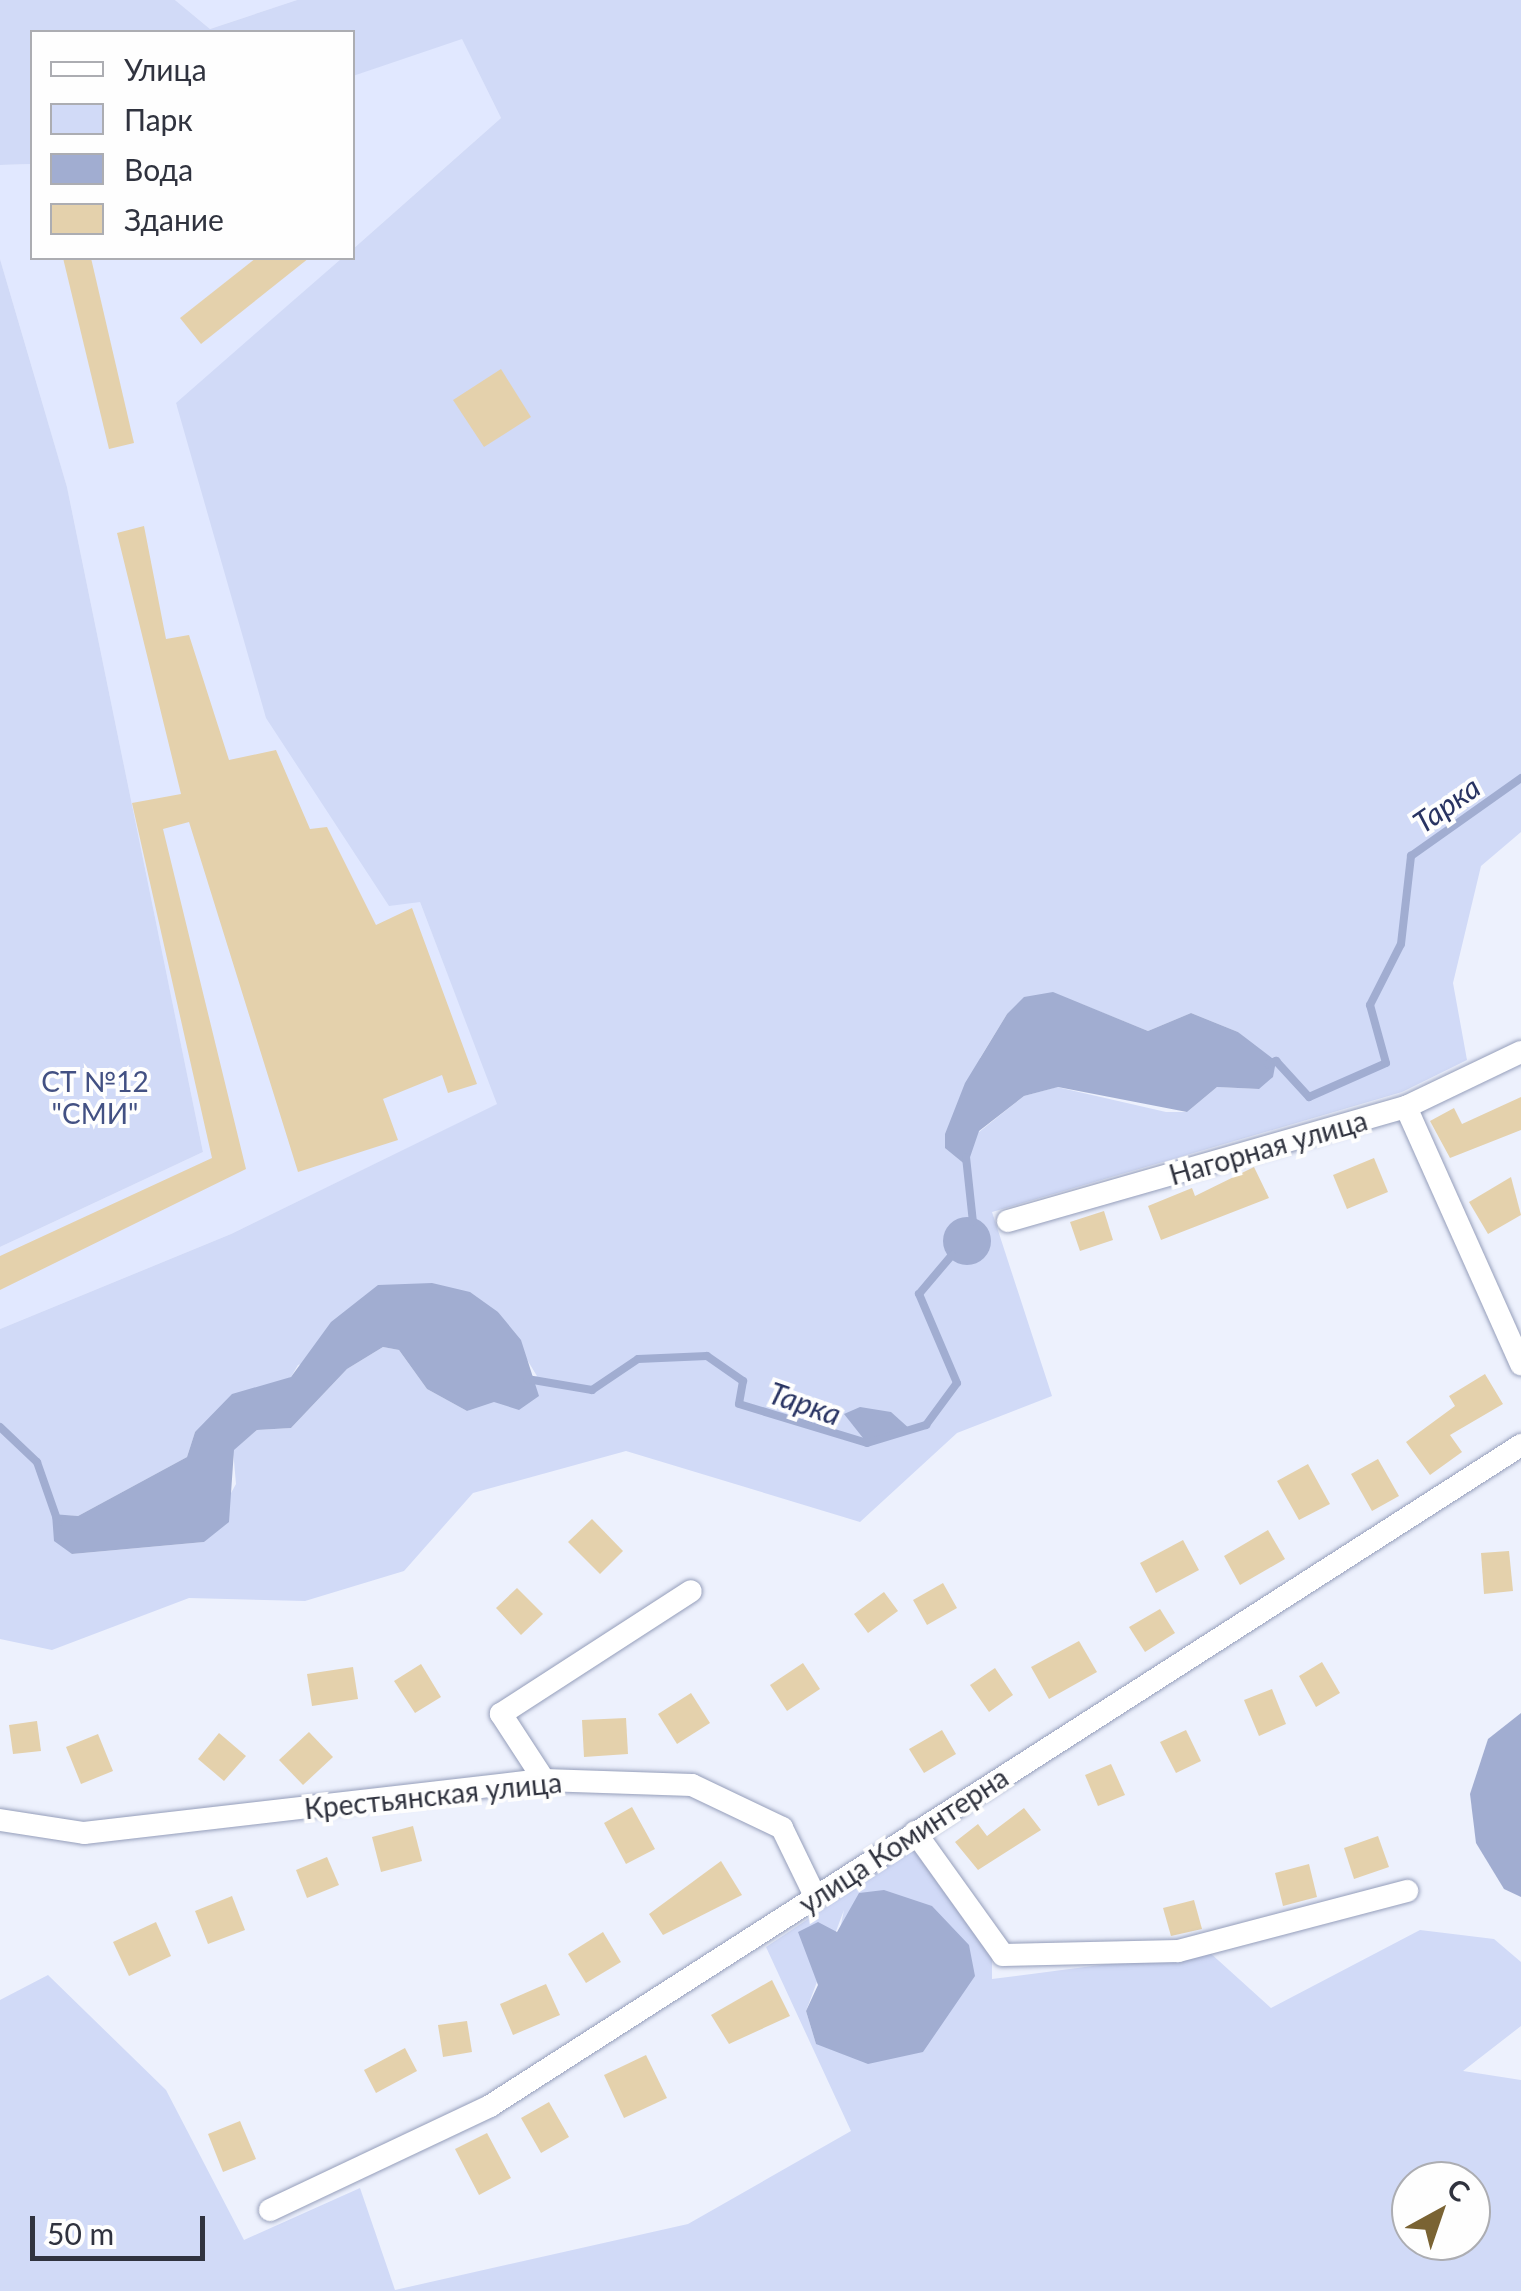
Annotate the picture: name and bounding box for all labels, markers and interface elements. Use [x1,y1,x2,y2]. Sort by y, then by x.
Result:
legend [30,30,355,260]
text: Улица [124,51,207,87]
text: Парк [124,101,193,137]
text: Вода [124,151,193,187]
text: Здание [124,201,224,237]
water label: Тарка [1406,768,1486,840]
park label: СТ №12 "СМИ" [41,1064,149,1130]
street label: Нагорная улица [1165,1103,1371,1191]
water label: Тарка [764,1374,846,1432]
street label: улица Коминтерна [792,1760,1014,1920]
street label: Крестьянская улица [303,1765,563,1825]
north arrow [1391,2161,1491,2261]
text: С [1441,2171,1477,2209]
scale bar [35,2196,210,2258]
text: 50 m [47,2215,114,2251]

